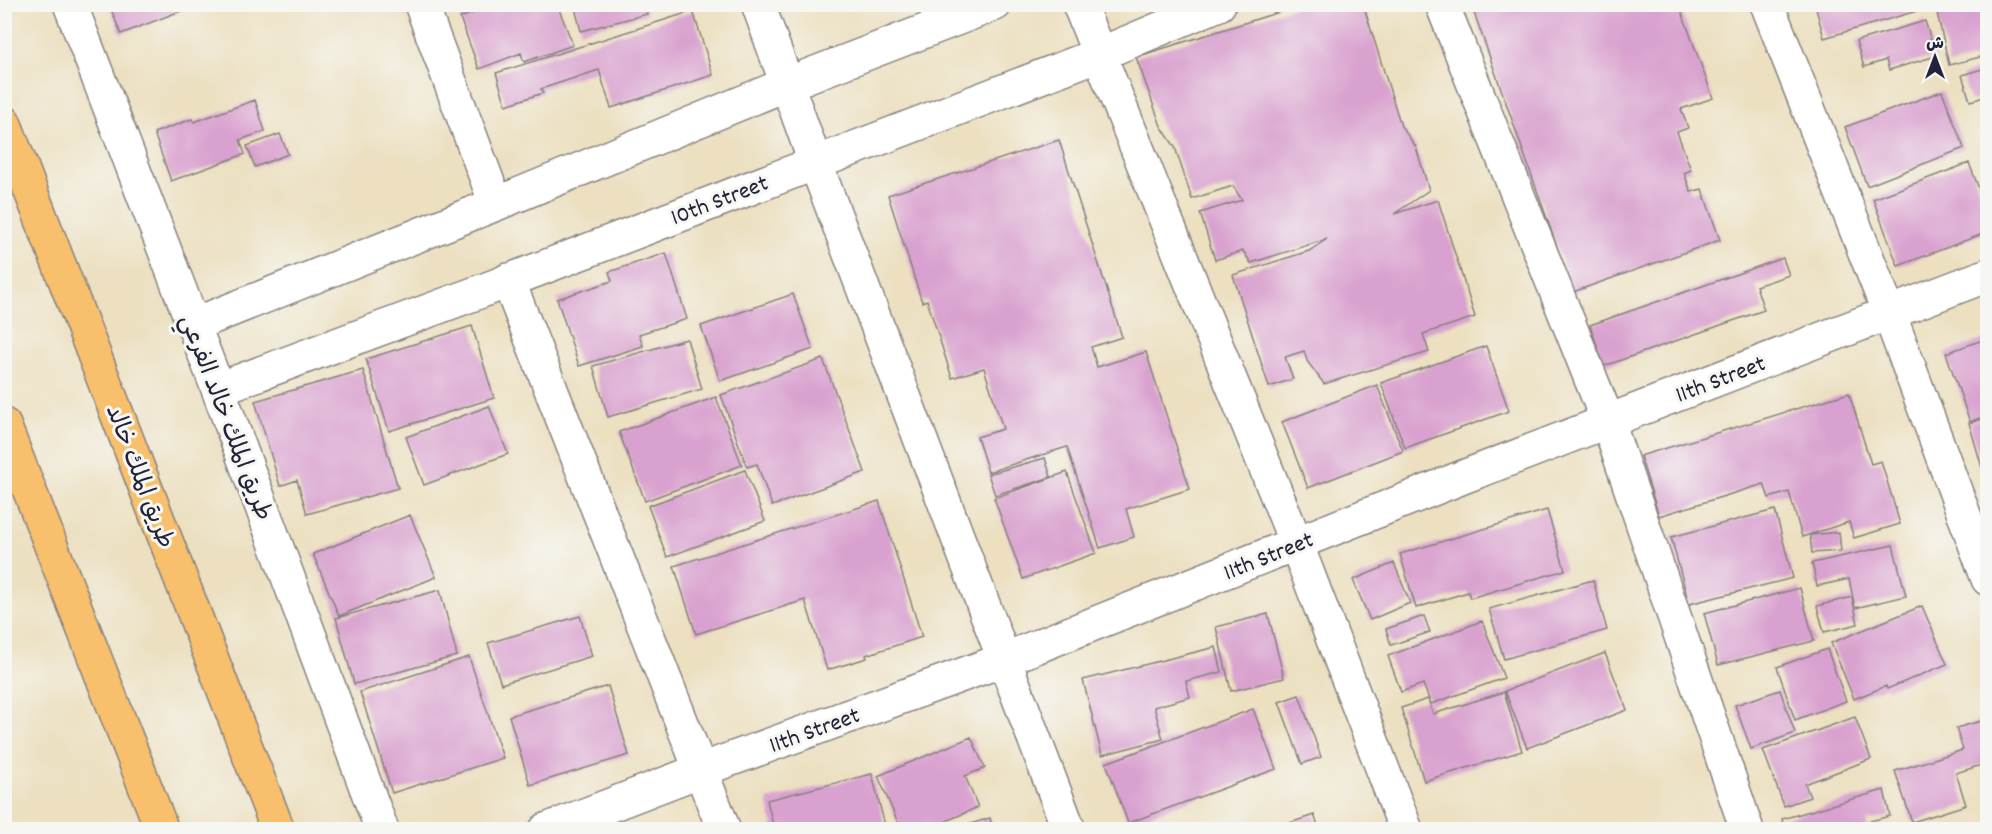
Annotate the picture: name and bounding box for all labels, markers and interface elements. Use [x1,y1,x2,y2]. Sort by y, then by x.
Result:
north arrow [1905,27,1965,87]
text: ش [1926,33,1944,56]
street label: 10th Street [666,168,774,236]
street label: طريق الملك خالد الفرعي [168,310,279,526]
street label: 11th Street [1671,348,1771,414]
street label: طريق الملك خالد [95,400,181,554]
street label: 11th Street [1219,524,1319,591]
street label: 11th Street [765,700,865,764]

